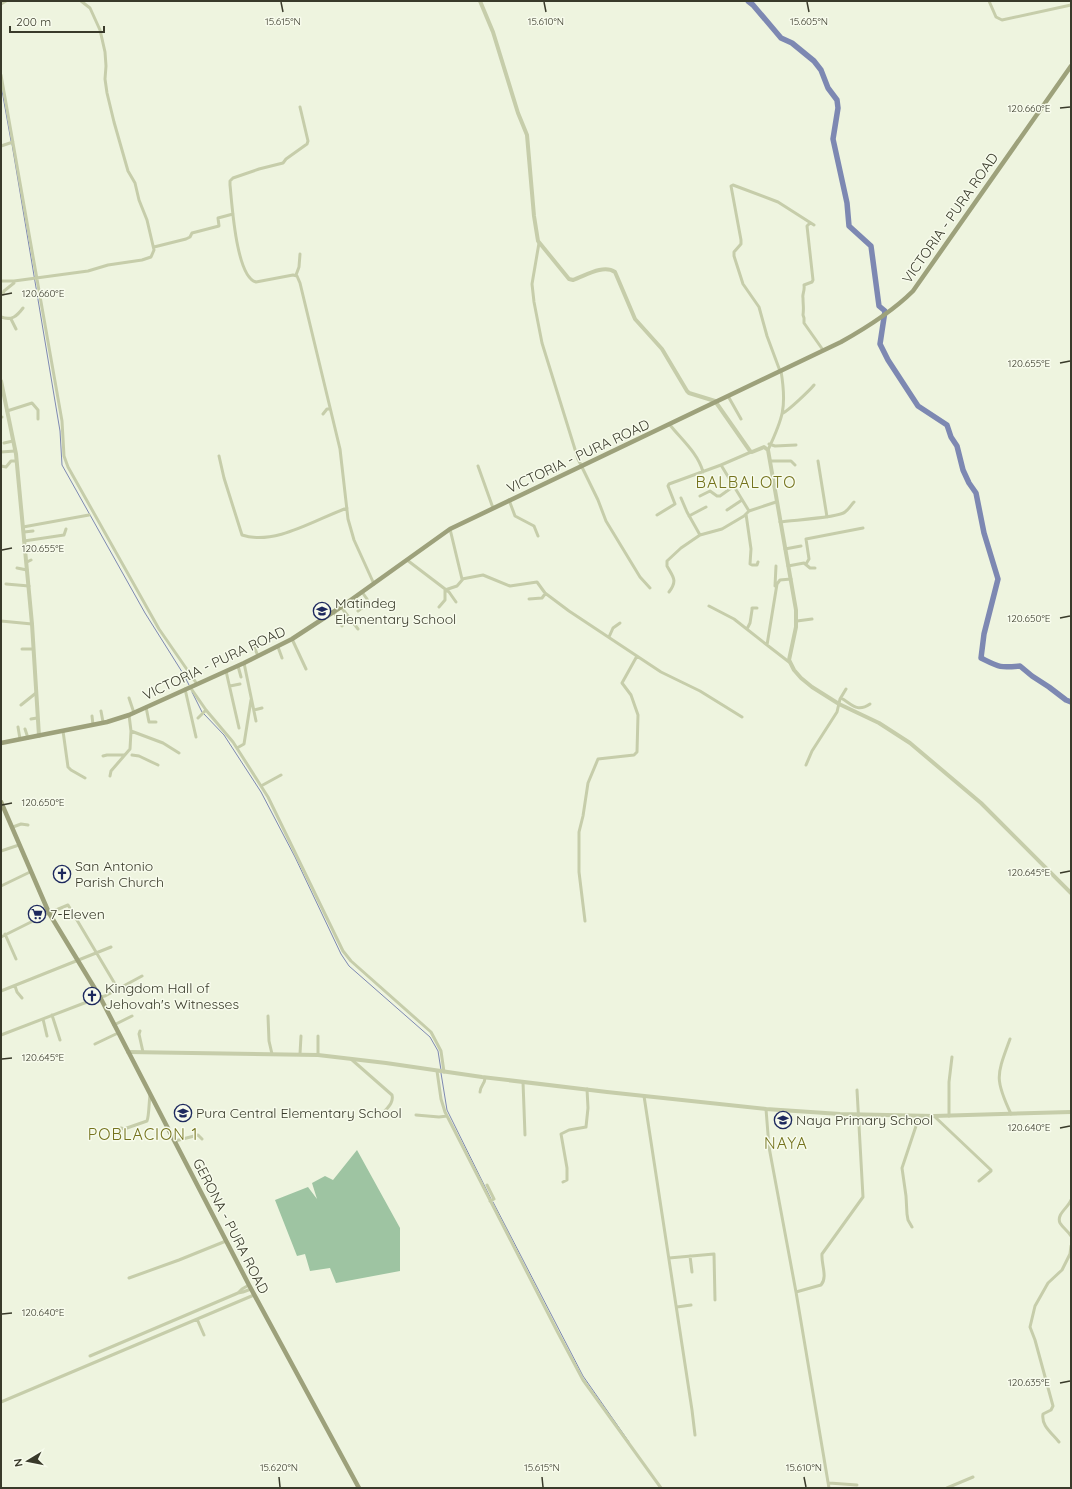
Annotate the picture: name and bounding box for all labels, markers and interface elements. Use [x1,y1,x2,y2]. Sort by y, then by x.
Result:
scale bar [10,8,104,34]
text: 200 m [16,14,51,29]
text: 15.615°N [265,15,301,28]
text: 15.610°N [528,15,564,28]
text: 15.605°N [790,15,828,28]
text: 120.660°E [1008,102,1051,115]
street label: VICTORIA - PURA ROAD [898,149,1002,287]
text: 120.660°E [22,287,65,300]
text: 120.655°E [1008,357,1050,370]
street label: VICTORIA - PURA ROAD [504,415,652,497]
district label: BALBALOTO [696,472,796,492]
text: 120.655°E [22,542,64,555]
place label: Matindeg Elementary School [335,594,456,628]
school or university icon: Matindeg Elementary School [312,601,332,621]
text: 120.650°E [1008,612,1051,625]
street label: VICTORIA - PURA ROAD [140,622,288,704]
text: 120.650°E [22,796,65,809]
place label: San Antonio Parish Church [75,857,164,891]
church icon: San Antonio Parish Church [52,864,72,884]
text: 120.645°E [1008,866,1050,879]
supermarket icon: 7-Eleven [27,904,47,924]
place label: 7-Eleven [50,905,105,923]
place label: Kingdom Hall of Jehovah's Witnesses [105,979,239,1013]
church icon: Kingdom Hall of Jehovah's Witnesses [82,986,102,1006]
text: 120.645°E [22,1051,64,1064]
school or university icon: Pura Central Elementary School [173,1103,193,1123]
place label: Pura Central Elementary School [196,1104,402,1122]
school or university icon: Naya Primary School [773,1110,793,1130]
place label: Naya Primary School [796,1111,933,1129]
text: 120.640°E [1008,1121,1051,1134]
district label: POBLACION 1 [88,1124,198,1144]
district label: NAYA [764,1133,808,1153]
street label: GERONA - PURA ROAD [189,1155,273,1297]
text: 120.640°E [22,1306,65,1319]
text: 120.635°E [1008,1376,1050,1389]
north arrow [8,1441,48,1481]
text: N [11,1458,26,1468]
text: 15.620°N [260,1461,298,1474]
text: 15.615°N [524,1461,560,1474]
text: 15.610°N [786,1461,822,1474]

